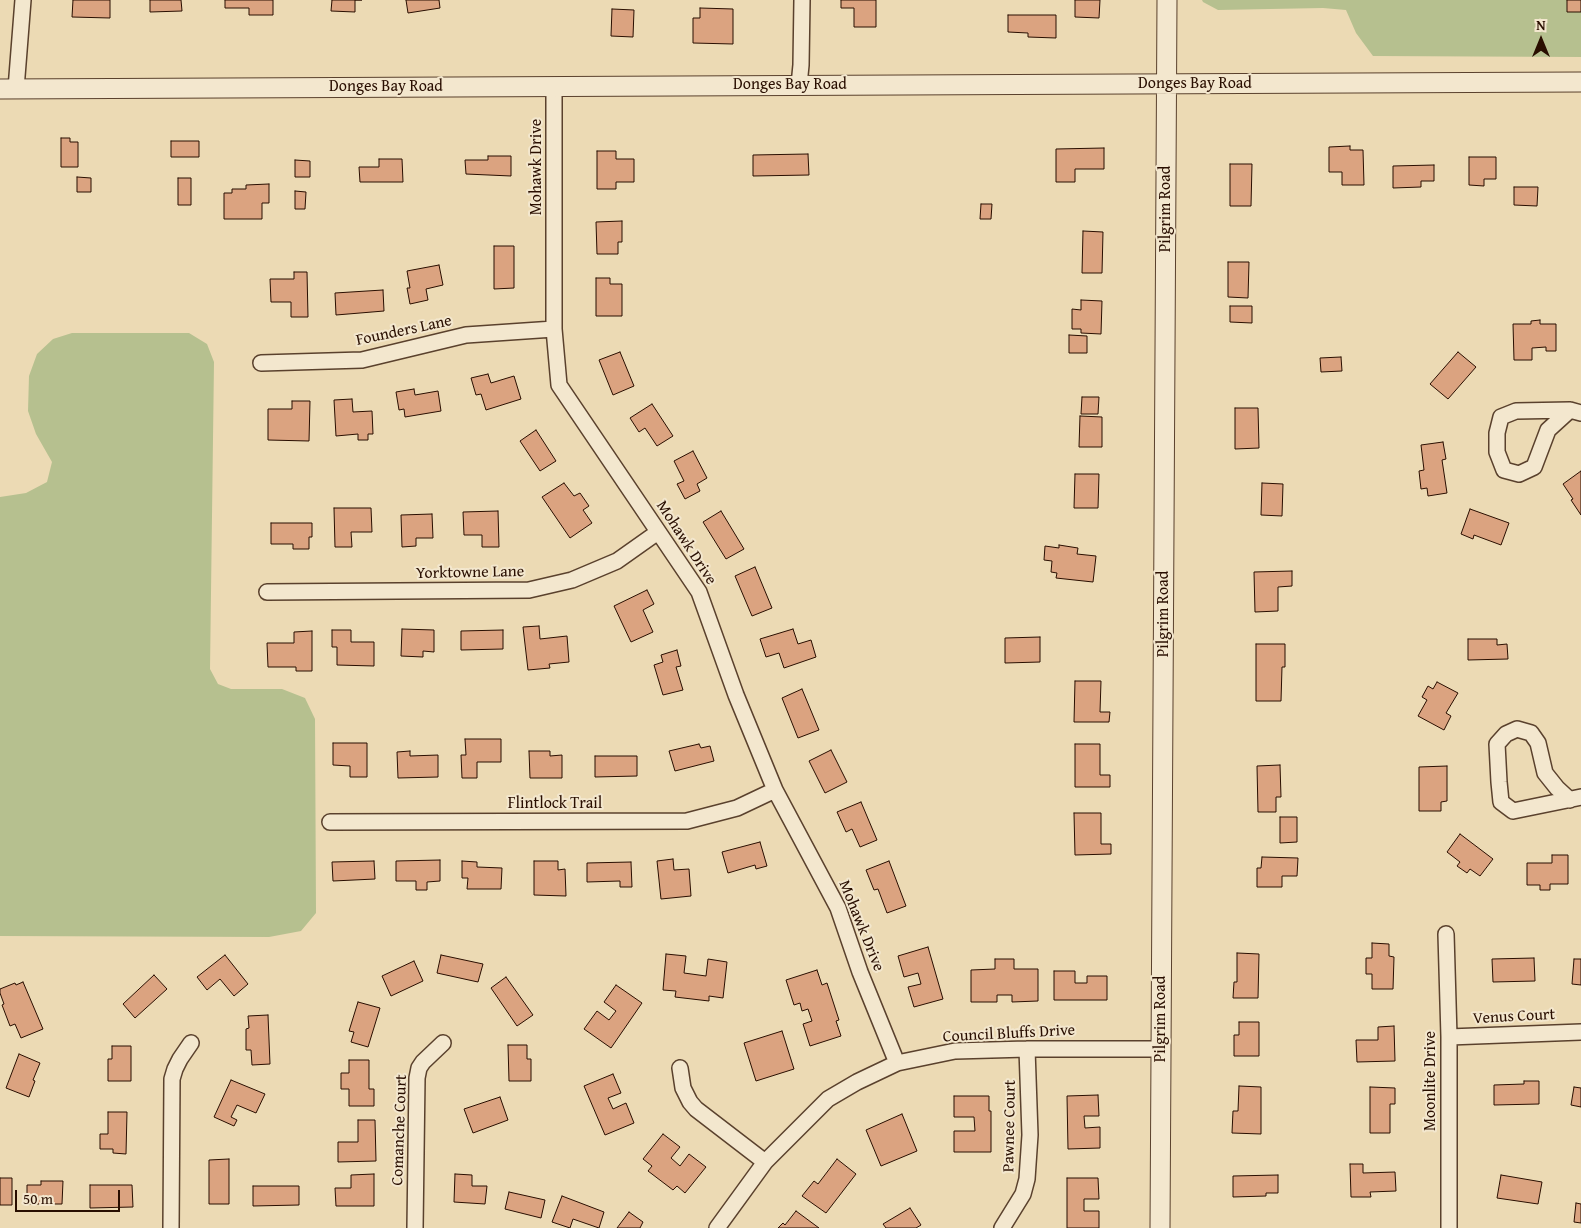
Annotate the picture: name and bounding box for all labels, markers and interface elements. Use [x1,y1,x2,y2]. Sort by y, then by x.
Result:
north arrow [1516,15,1566,65]
text: N [1536,15,1546,35]
street label: Donges Bay Road [1138,74,1252,94]
street label: Donges Bay Road [733,75,847,95]
street label: Donges Bay Road [329,77,443,97]
street label: Mohawk Drive [527,119,547,215]
street label: Pilgrim Road [1156,166,1176,252]
street label: Founders Lane [354,311,454,351]
street label: Mohawk Drive [652,497,720,589]
street label: Yorktowne Lane [416,562,524,584]
street label: Pilgrim Road [1154,571,1174,657]
street label: Flintlock Trail [508,794,602,814]
street label: Mohawk Drive [834,878,888,974]
street label: Pilgrim Road [1151,976,1171,1062]
street label: Venus Court [1472,1005,1556,1029]
street label: Council Bluffs Drive [942,1021,1076,1047]
street label: Moonlite Drive [1421,1031,1441,1131]
street label: Comanche Court [388,1074,412,1186]
street label: Pawnee Court [1000,1080,1020,1172]
scale bar [18,1180,122,1212]
text: 50 m [23,1188,53,1209]

